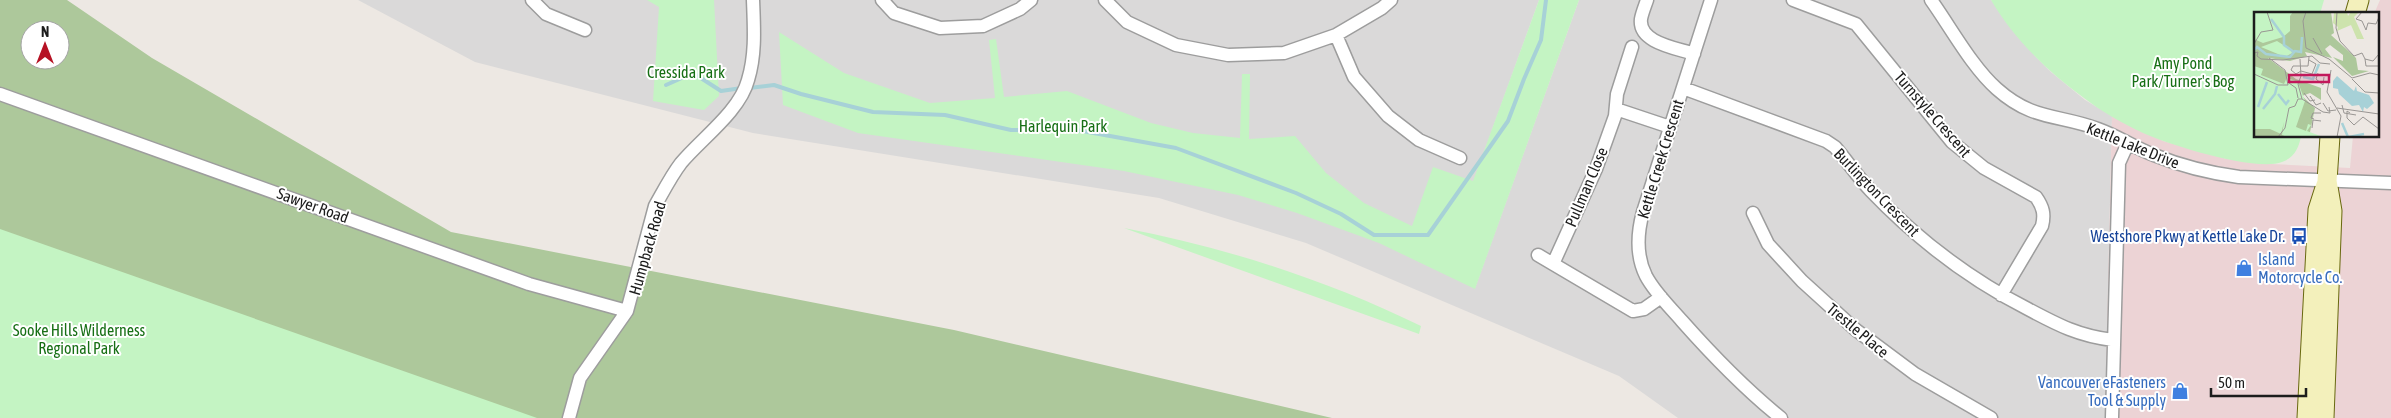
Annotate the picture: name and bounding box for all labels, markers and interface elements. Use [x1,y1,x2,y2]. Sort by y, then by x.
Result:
inset map [2254,12,2378,138]
north arrow [20,20,70,70]
text: N [41,24,49,40]
park label: Amy Pond Park/Turner's Bog [2132,54,2235,91]
park label: Cressida Park [647,63,725,81]
street label: Turnstyle Crescent [1890,68,1975,161]
street label: Kettle Creek Crescent [1633,97,1687,221]
park label: Harlequin Park [1019,117,1107,136]
street label: Kettle Lake Drive [2084,118,2182,172]
street label: Burlington Crescent [1830,144,1924,241]
street label: Pullman Close [1561,145,1611,229]
street label: Sawyer Road [274,184,351,227]
street label: Humpback Road [625,199,670,297]
bus stop icon: Westshore Pkwy at Kettle Lake Dr. [2289,226,2309,246]
place label: Westshore Pkwy at Kettle Lake Dr. [2091,227,2285,246]
place label: Island Motorcycle Co. [2258,250,2342,287]
shop icon: Island Motorcycle Co. [2234,258,2254,278]
street label: Trestle Place [1824,299,1892,361]
park label: Sooke Hills Wilderness Regional Park [13,321,146,358]
scale bar [2211,366,2306,398]
place label: Vancouver eFasteners Tool & Supply [2038,373,2166,410]
text: 50 m [2218,374,2245,391]
shop icon: Vancouver eFasteners Tool & Supply [2170,381,2190,401]

